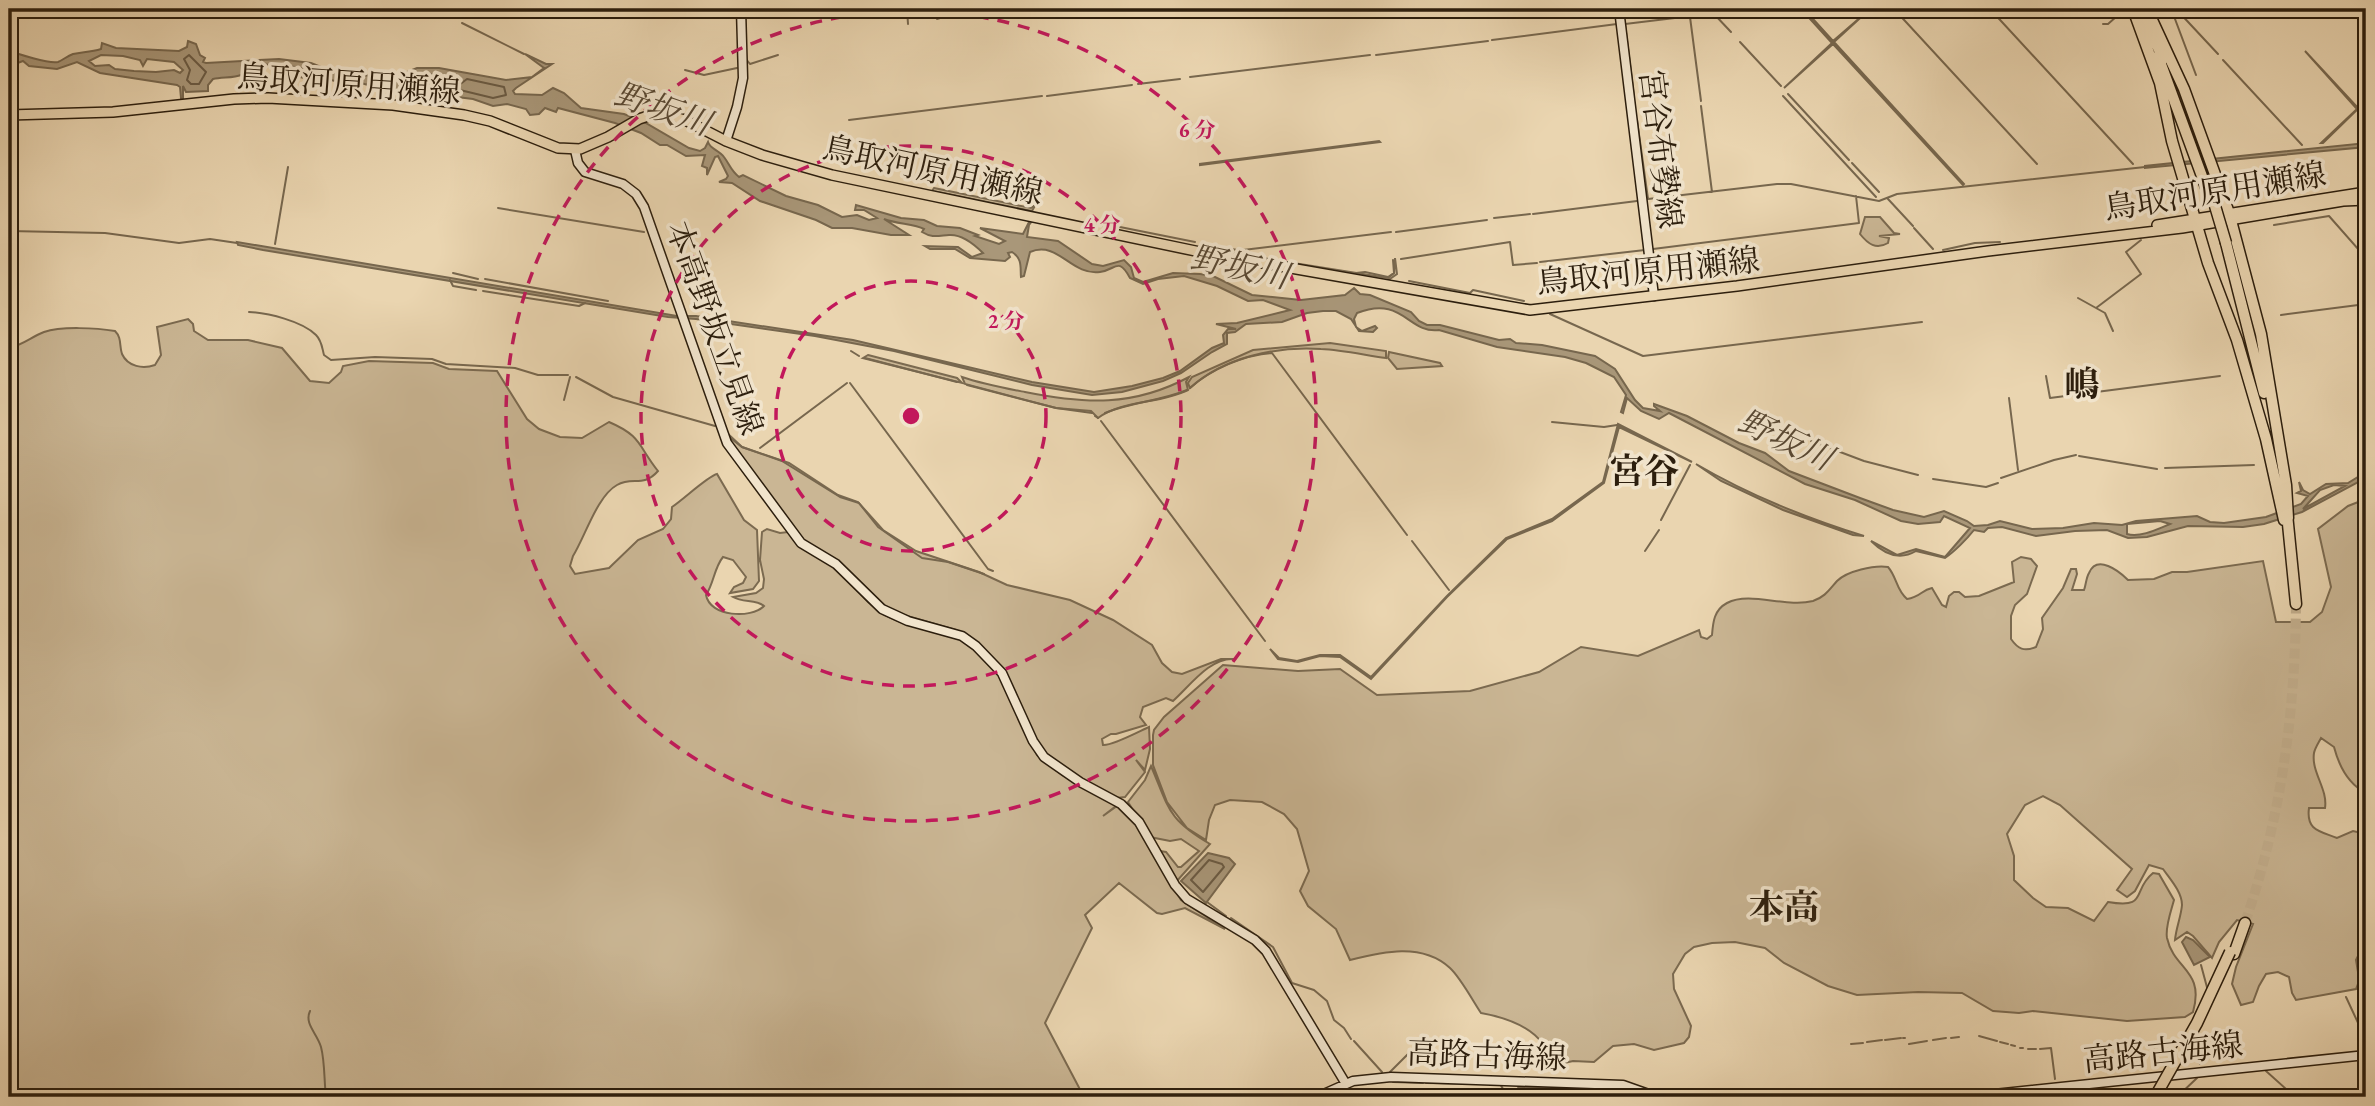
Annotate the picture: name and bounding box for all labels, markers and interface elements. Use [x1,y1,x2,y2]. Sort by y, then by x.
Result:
street label: 鳥取河原用瀬線 [236,55,462,113]
street label: 宮谷布勢線 [1630,67,1692,231]
water label: 野坂川 [609,72,719,146]
text: 6 分 [1178,116,1216,143]
street label: 鳥取河原用瀬線 [819,126,1047,214]
street label: 鳥取河原用瀬線 [2101,153,2329,229]
text: 4 分 [1083,211,1121,238]
street label: 本高野坂立見線 [657,216,773,440]
water label: 野坂川 [1187,235,1296,298]
street label: 鳥取河原用瀬線 [1534,238,1762,304]
text: 2 分 [987,307,1025,334]
district label: 嶋 [2064,361,2100,406]
water label: 野坂川 [1732,399,1842,481]
centre of rings [899,404,923,428]
district label: 宮谷 [1609,448,1679,493]
district label: 本高 [1749,884,1819,929]
street label: 高路古海線 [2081,1023,2245,1081]
street label: 高路古海線 [1406,1031,1568,1079]

